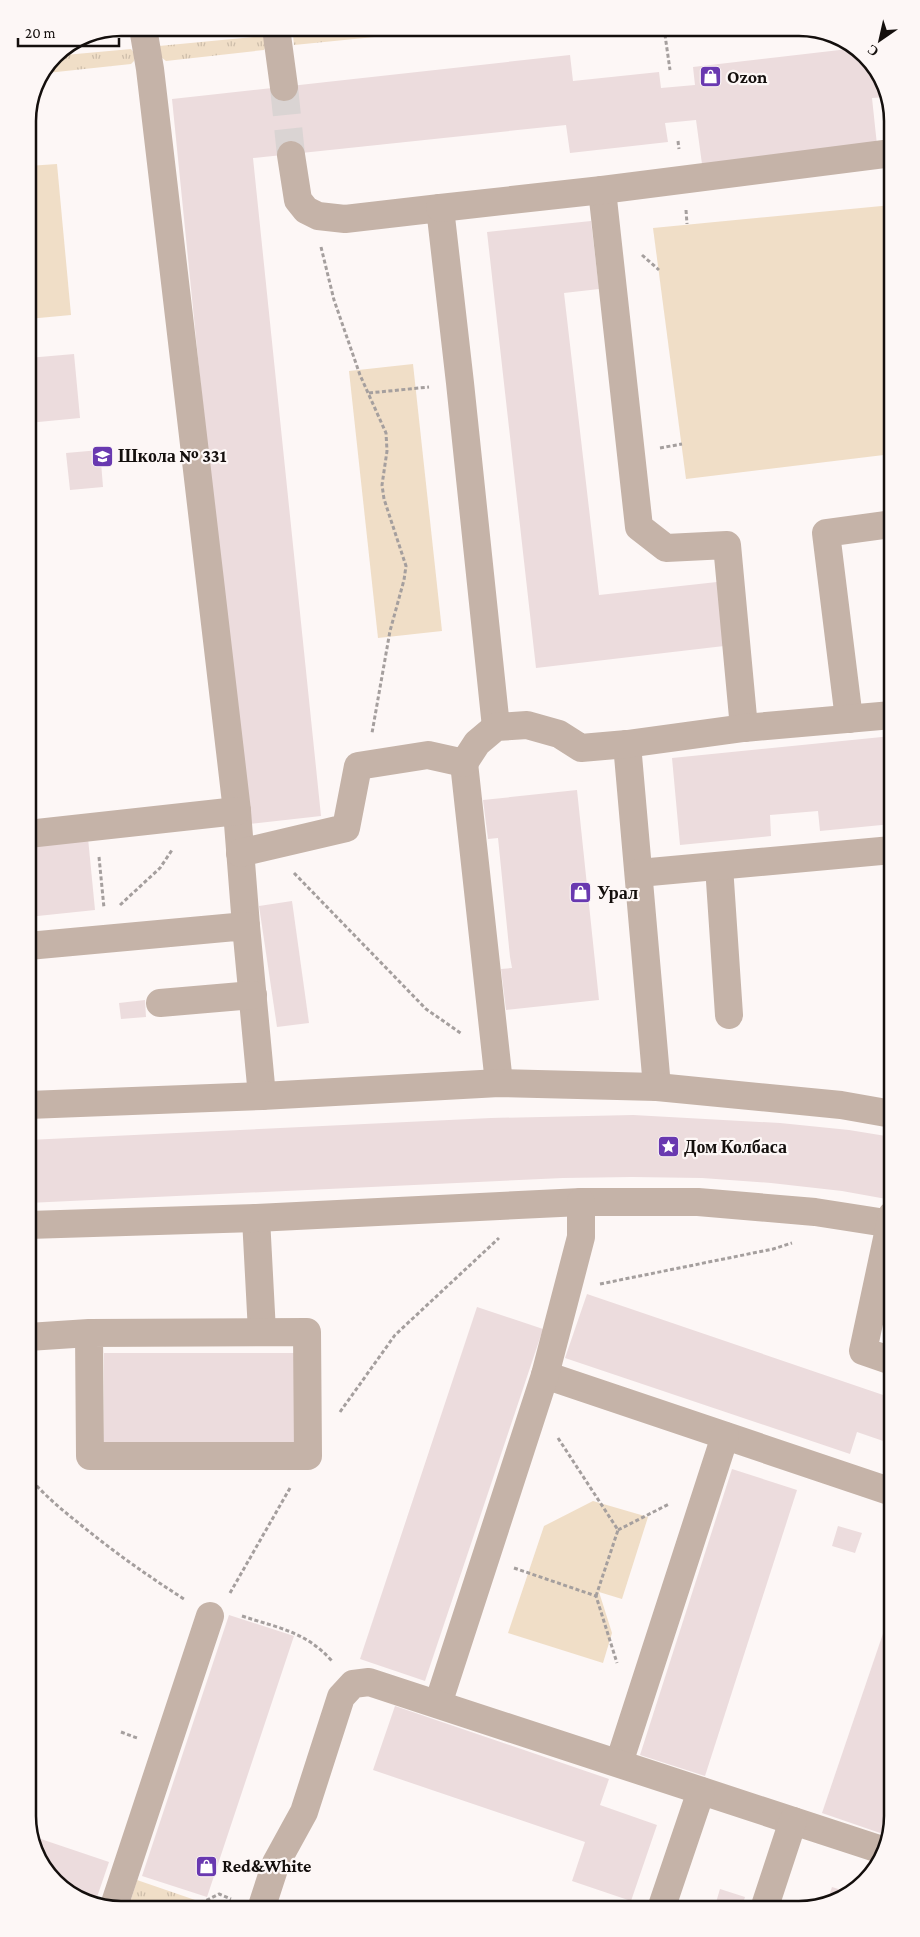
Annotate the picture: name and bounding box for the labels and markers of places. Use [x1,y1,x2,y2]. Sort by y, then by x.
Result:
shop icon: Ozon [699,65,723,89]
place label: Ozon [727,67,768,87]
school or university icon: Школа № 331 [90,444,114,468]
place label: Школа № 331 [118,446,227,466]
shop icon: Урал [569,881,593,905]
place label: Урал [597,883,638,903]
place icon: Дом Колбаса [656,1135,680,1159]
place label: Дом Колбаса [684,1137,787,1157]
shop icon: Red&White [194,1854,218,1878]
place label: Red&White [222,1856,311,1876]

